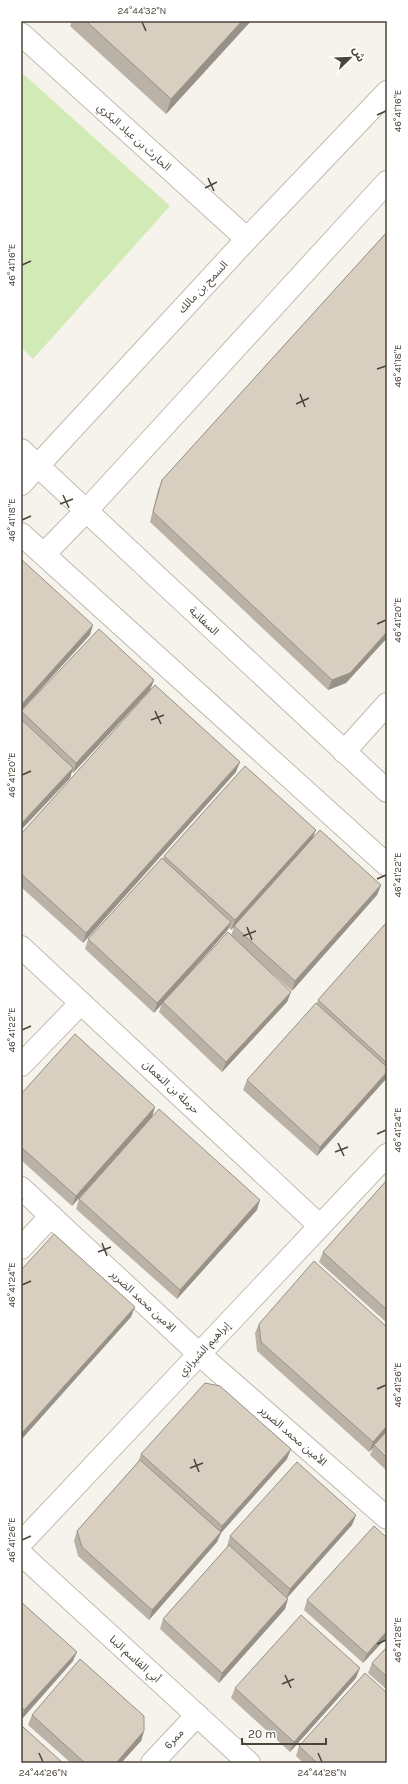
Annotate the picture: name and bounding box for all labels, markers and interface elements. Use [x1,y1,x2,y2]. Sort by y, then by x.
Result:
text: 24°44'32"N [118,5,166,17]
north arrow [330,38,370,78]
text: ش [350,45,368,64]
text: 46°41'16"E [392,90,404,132]
street label: الحارث بن عباد البكري [93,100,174,175]
text: 46°41'16"E [6,244,18,286]
street label: السمح بن مالك [176,258,231,316]
text: 46°41'18"E [392,344,404,388]
text: 46°41'18"E [6,498,18,542]
text: 46°41'20"E [392,597,404,643]
street label: السفانية [186,604,222,638]
text: 46°41'20"E [6,752,18,798]
text: 46°41'22"E [392,852,404,898]
text: 46°41'22"E [6,1007,18,1053]
street label: حرملة بن النعمان [140,1057,203,1117]
text: 46°41'24"E [392,1107,404,1153]
text: 46°41'24"E [6,1262,18,1308]
street label: الامين محمد الضرير [107,1267,178,1335]
street label: إبراهيم الشيرازي [176,1319,235,1381]
text: 46°41'26"E [392,1362,404,1408]
street label: الأمين محمد الضرير [256,1403,329,1469]
text: 46°41'26"E [6,1517,18,1563]
text: 46°41'28"E [392,1617,404,1663]
street label: أبي القاسم البنا [105,1632,164,1687]
scale bar [242,1720,326,1746]
street label: ممر6 [161,1726,187,1752]
text: 20 m [248,1727,276,1741]
text: 24°44'26"N [19,1767,67,1779]
text: 24°44'28"N [297,1767,347,1779]

